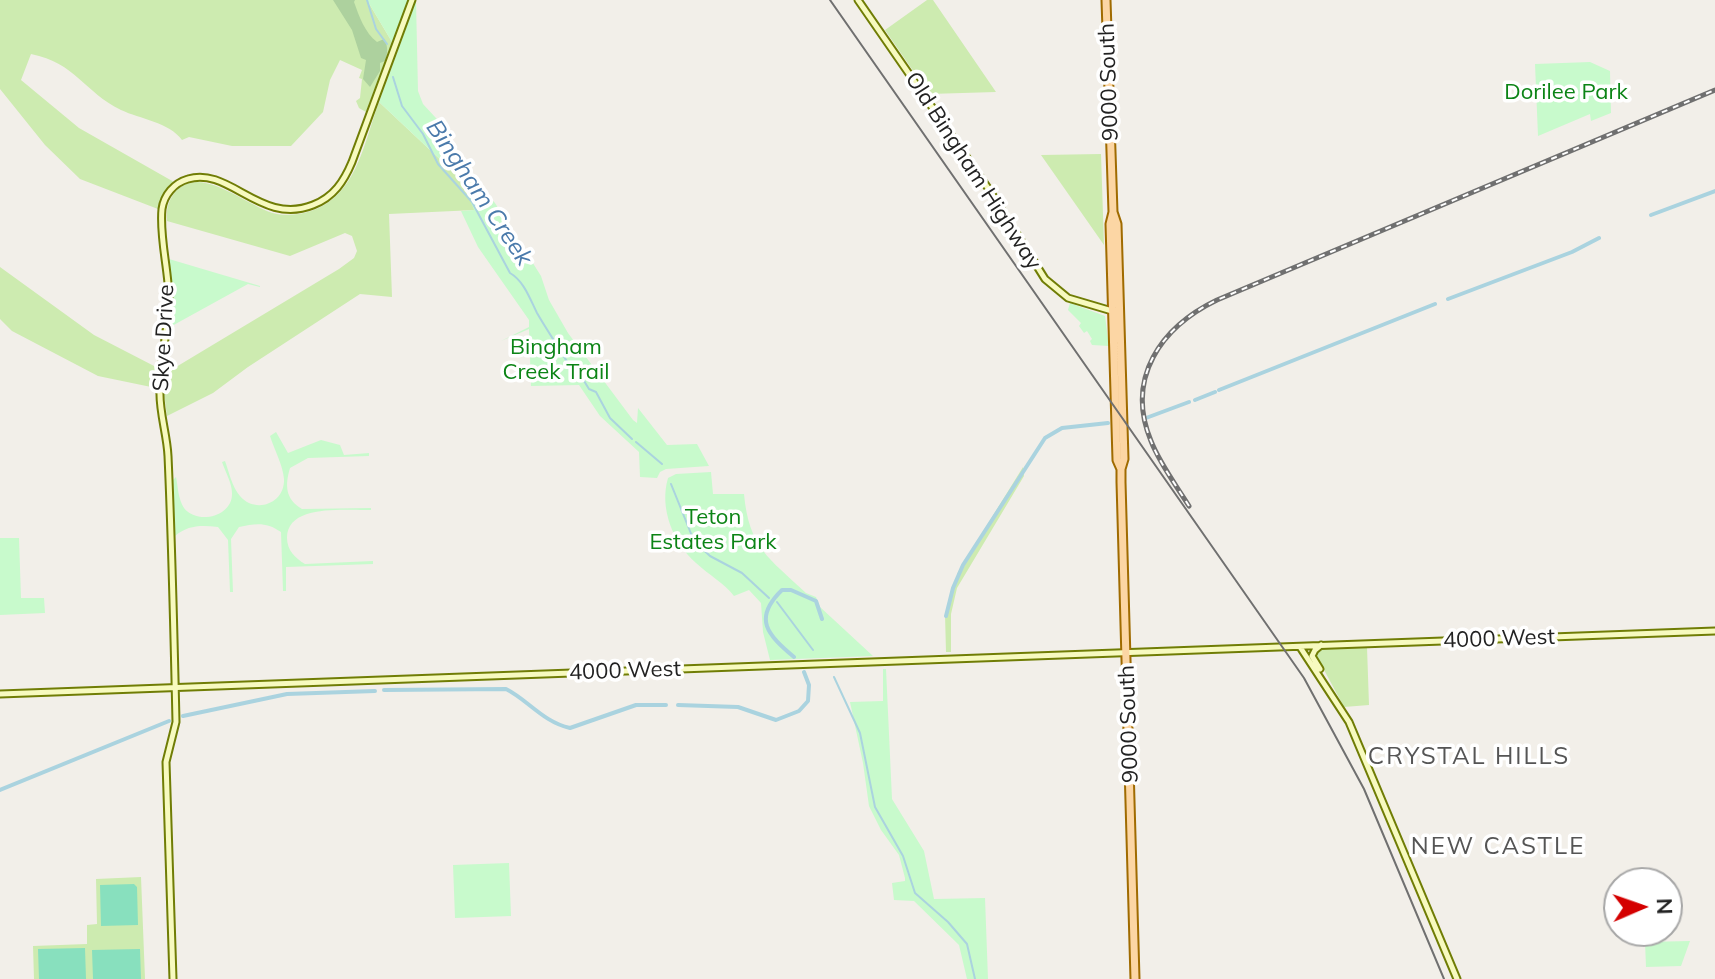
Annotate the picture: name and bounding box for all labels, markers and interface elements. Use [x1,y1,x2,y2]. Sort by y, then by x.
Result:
street label: 9000 South [1094,23,1124,141]
street label: Old Bingham Highway [899,67,1047,275]
park label: Dorilee Park [1504,79,1628,105]
water label: Bingham Creek [420,115,538,271]
street label: Skye Drive [148,284,180,392]
park label: Bingham Creek Trail [502,334,610,386]
park label: Teton Estates Park [650,504,776,556]
street label: 4000 West [1442,624,1556,654]
street label: 4000 West [568,656,682,686]
street label: 9000 South [1114,665,1144,783]
district label: CRYSTAL HILLS [1368,743,1570,771]
district label: NEW CASTLE [1411,833,1585,861]
north arrow [1603,867,1683,947]
text: N [1651,897,1679,915]

